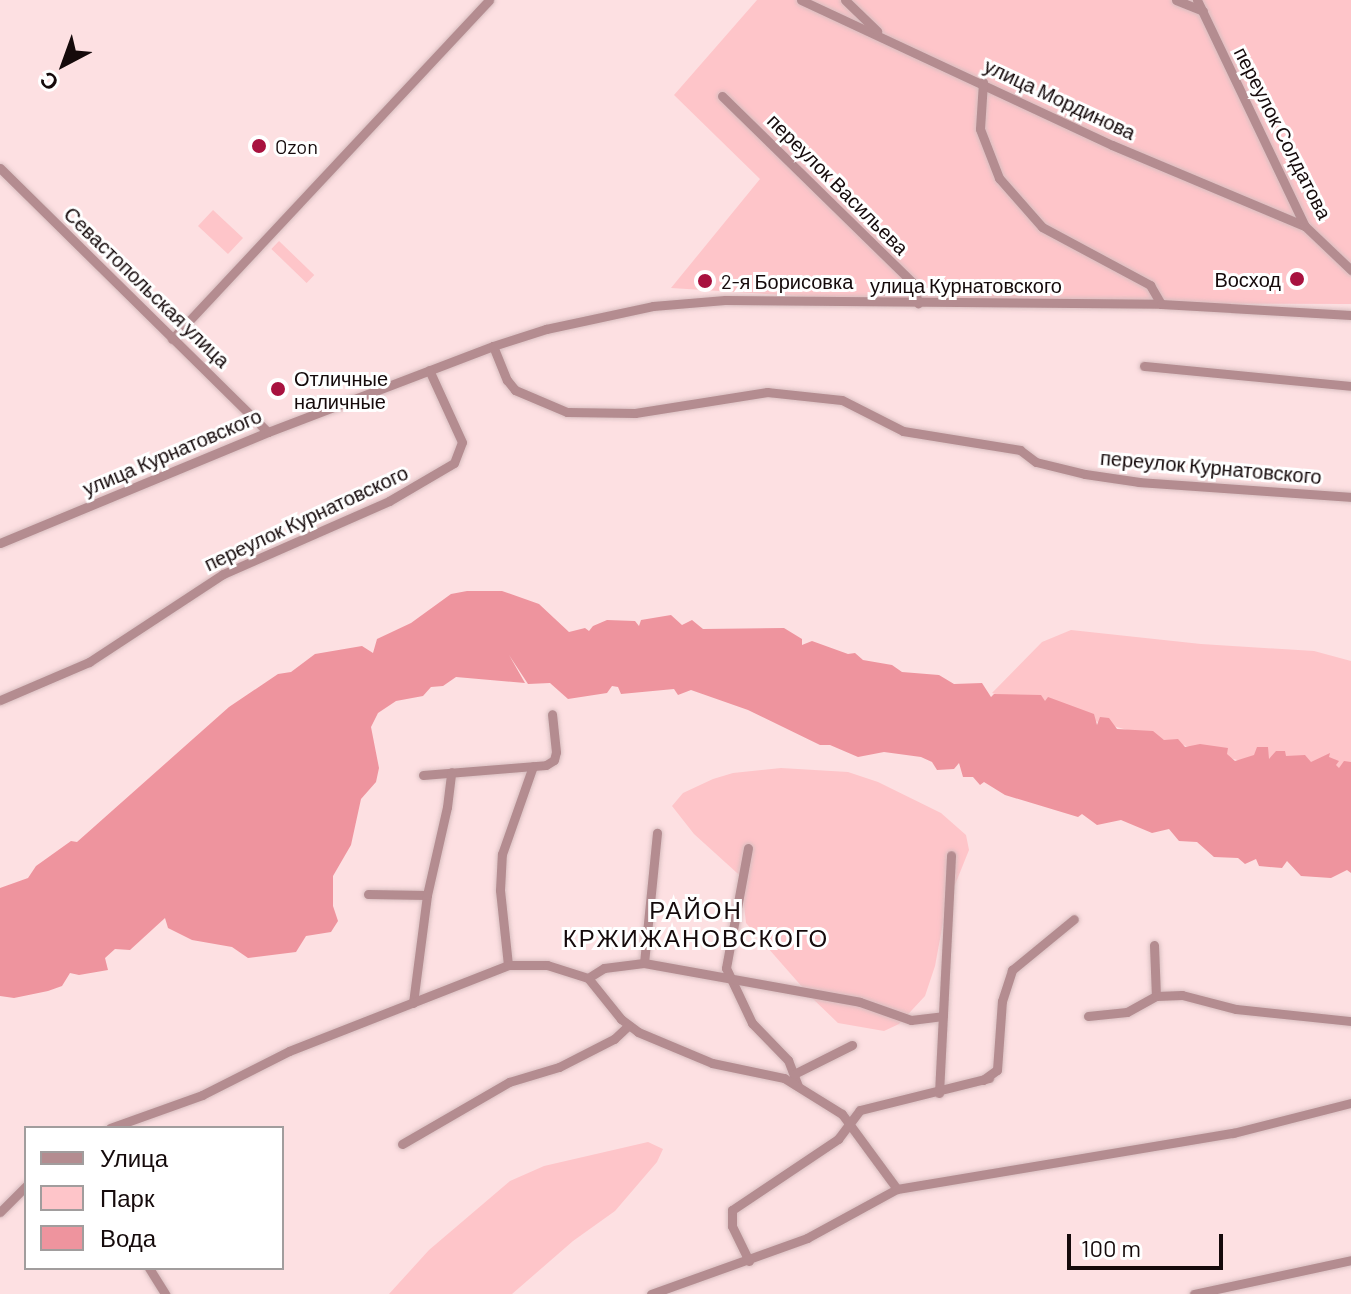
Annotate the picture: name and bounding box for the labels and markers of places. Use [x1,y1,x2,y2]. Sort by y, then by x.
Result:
place label: Ozon [275,134,318,158]
marker: Ozon [250,137,268,155]
place label: Восход [1214,267,1281,291]
place label: 2-я Борисовка [721,269,853,293]
marker: Восход [1288,270,1306,288]
marker: 2-я Борисовка [696,272,714,290]
place label: Отличные наличные [294,366,388,413]
marker: Отличные наличные [269,380,287,398]

